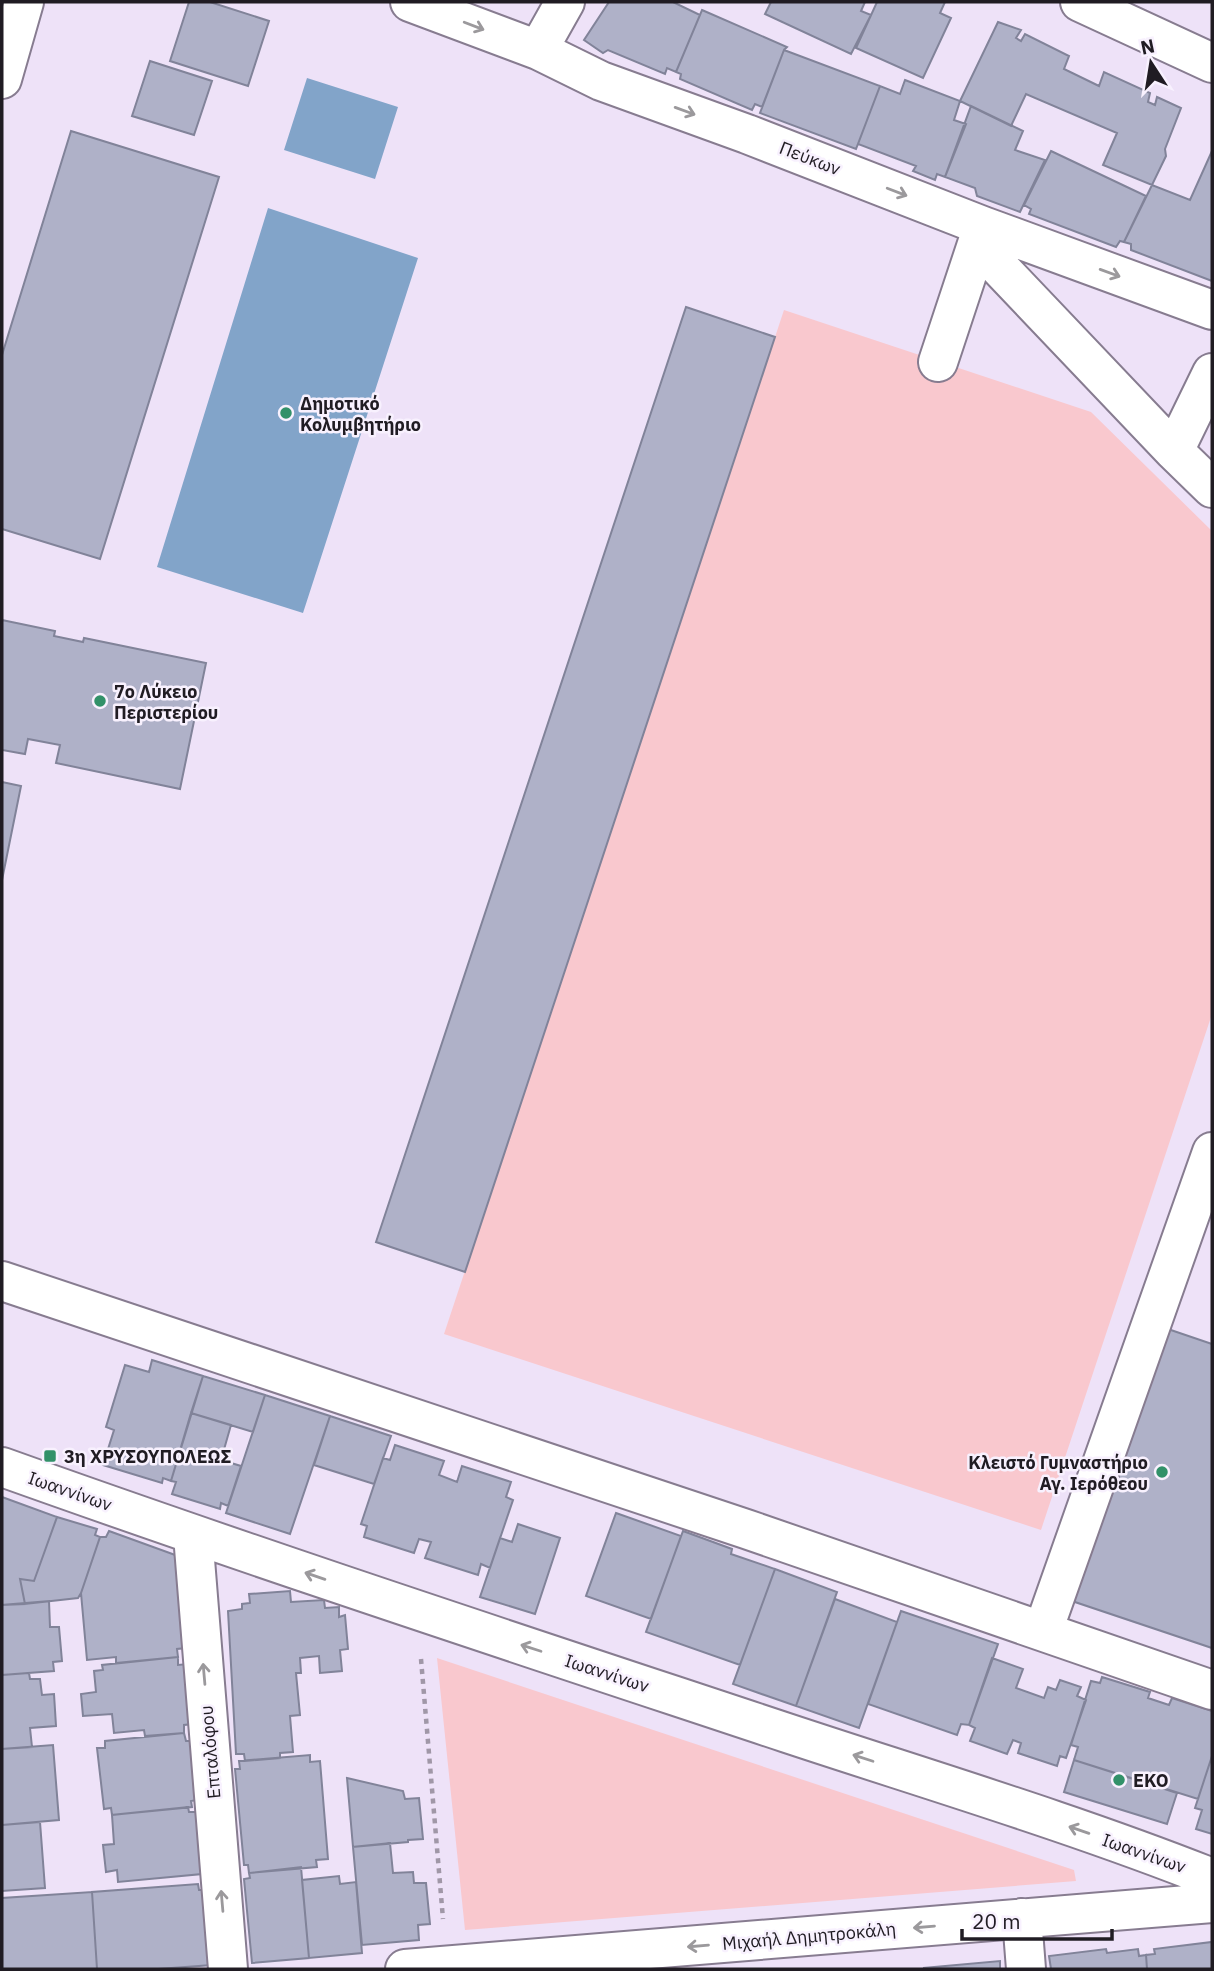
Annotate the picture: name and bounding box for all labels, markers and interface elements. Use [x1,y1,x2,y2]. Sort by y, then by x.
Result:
one-way arrow [462,21,484,33]
north arrow [1116,28,1186,98]
text: N [1138,33,1157,60]
one-way arrow [673,106,695,118]
street label: Πεύκων [776,136,844,180]
one-way arrow [886,187,908,200]
one-way arrow [1098,267,1120,280]
place label: Δημοτικό Κολυμβητήριο [300,392,421,436]
marker: Δημοτικό Κολυμβητήριο [278,405,294,421]
place label: 7ο Λύκειο Περιστερίου [114,680,218,724]
marker: 7ο Λύκειο Περιστερίου [92,693,108,709]
place label: 3η ΧΡΥΣΟΥΠΟΛΕΩΣ [64,1445,231,1468]
marker: 3η ΧΡΥΣΟΥΠΟΛΕΩΣ [42,1448,58,1464]
place label: Κλειστό Γυμναστήριο Αγ. Ιερόθεου [968,1451,1148,1495]
marker: Κλειστό Γυμναστήριο Αγ. Ιερόθεου [1154,1464,1170,1480]
street label: Ιωαννίνων [25,1466,115,1516]
one-way arrow [304,1569,326,1582]
one-way arrow [520,1641,542,1653]
street label: Ιωαννίνων [562,1649,652,1697]
one-way arrow [197,1664,210,1686]
street label: Επταλόφου [194,1704,226,1800]
one-way arrow [852,1751,874,1764]
place label: EKO [1133,1769,1169,1792]
marker: EKO [1111,1772,1127,1788]
one-way arrow [1068,1823,1090,1835]
street label: Ιωαννίνων [1099,1828,1189,1878]
one-way arrow [215,1890,228,1913]
scale bar [962,1898,1112,1942]
text: 20 m [972,1907,1021,1935]
street label: Μιχαήλ Δημητροκάλη [721,1917,897,1955]
one-way arrow [914,1921,936,1934]
one-way arrow [687,1940,710,1953]

